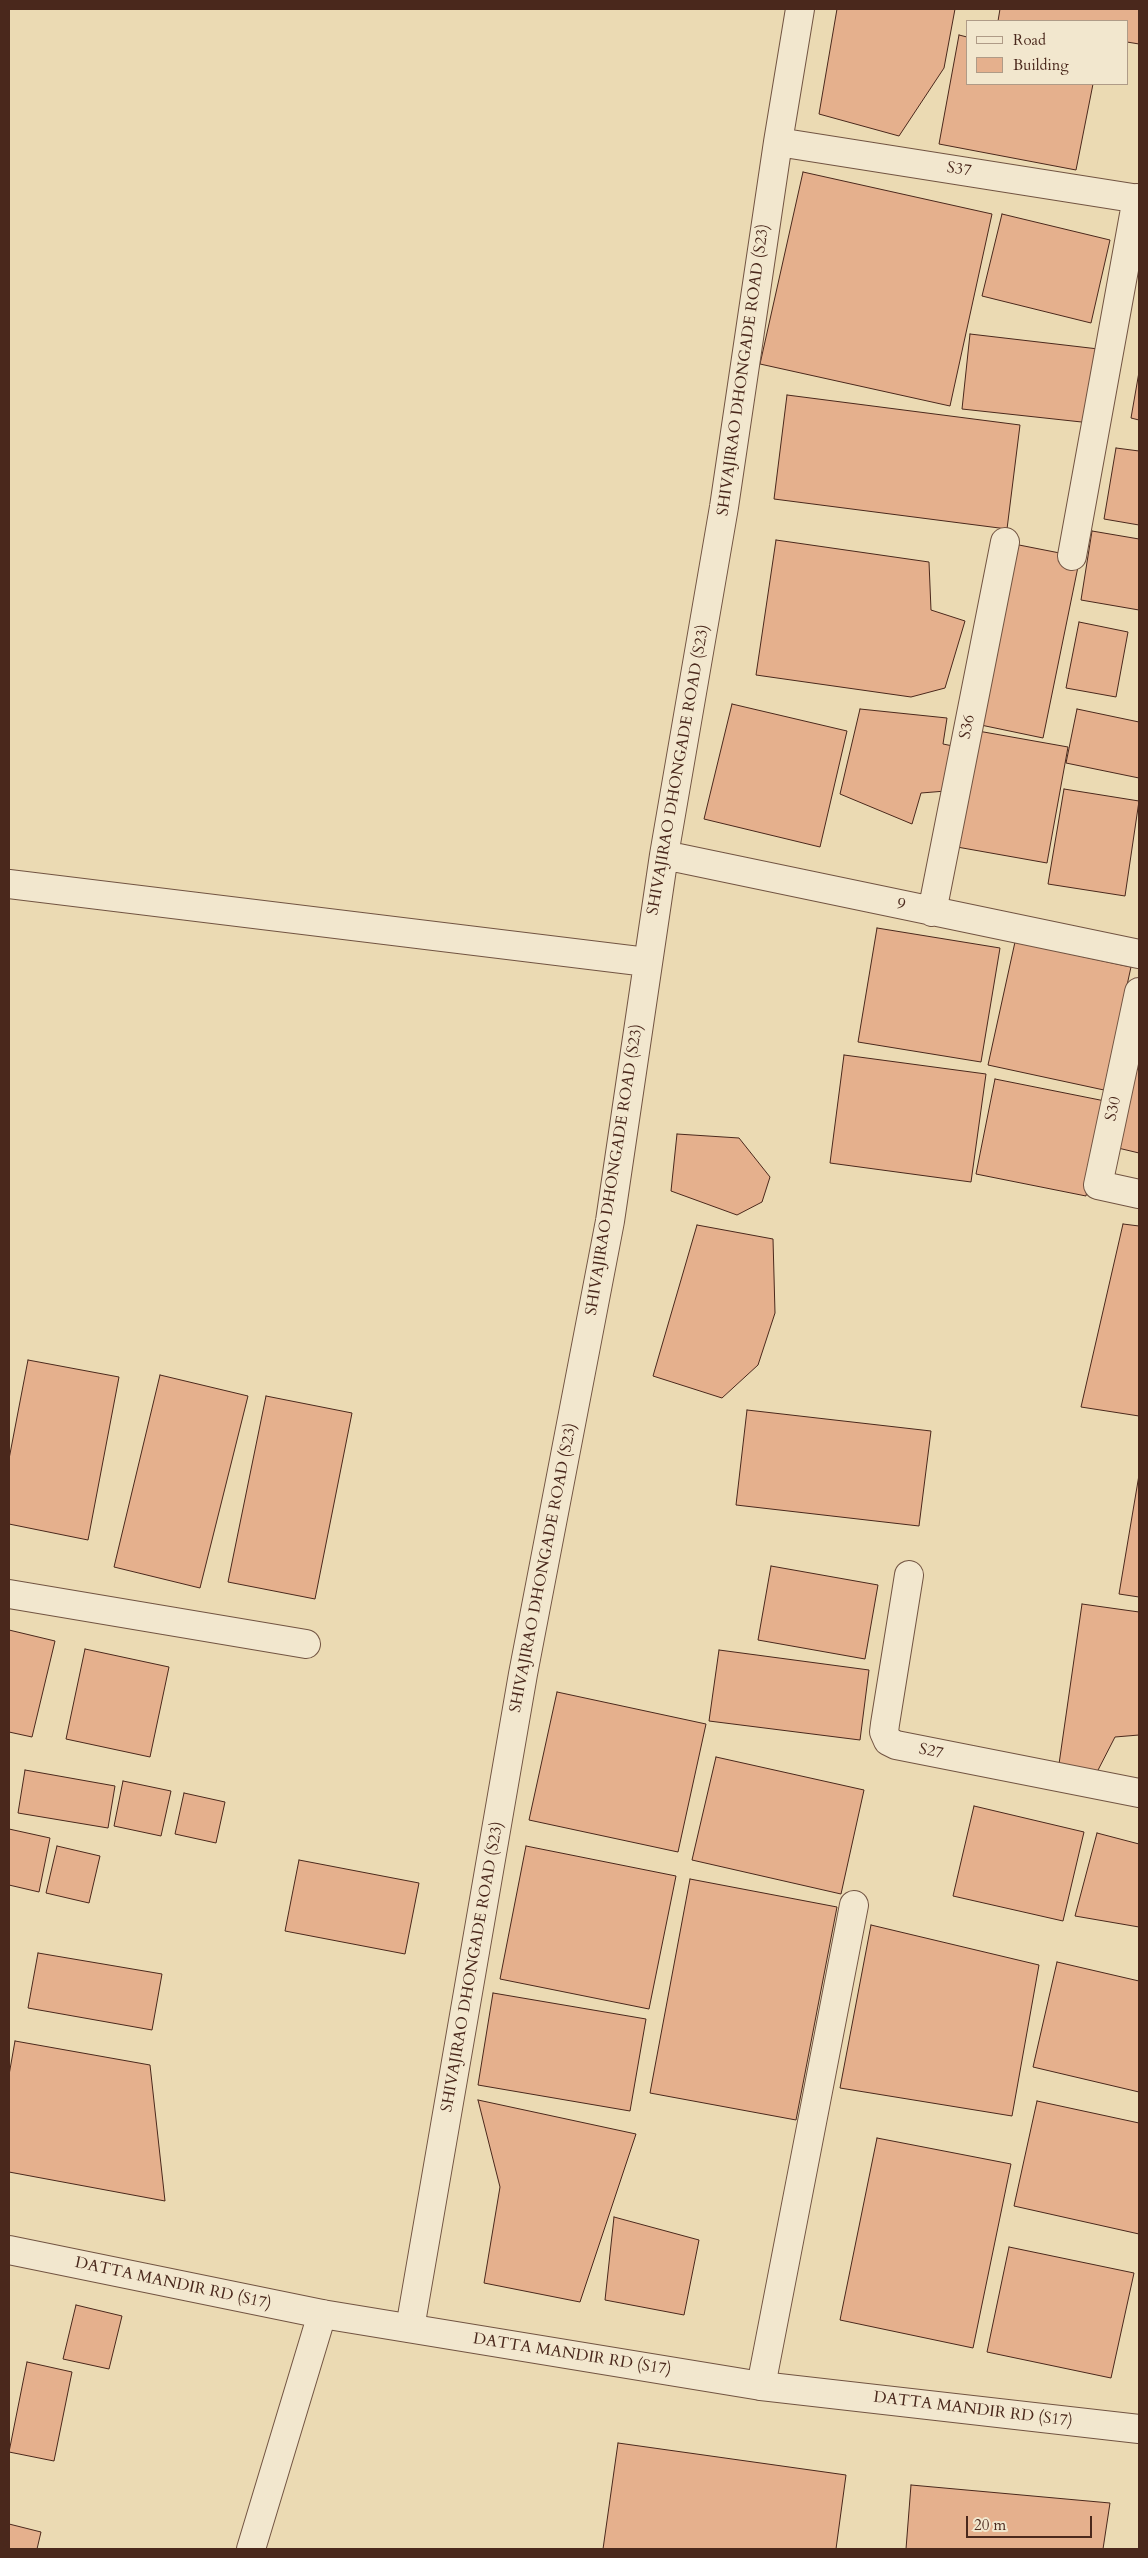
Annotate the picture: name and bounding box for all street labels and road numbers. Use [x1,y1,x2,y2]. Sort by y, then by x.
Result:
street label: S37 [945,159,973,181]
street label: SHIVAJIRAO DHONGADE ROAD (S23) [714,223,774,517]
street label: SHIVAJIRAO DHONGADE ROAD (S23) [644,623,714,917]
street label: S36 [956,713,980,741]
street label: 9 [895,895,907,915]
street label: SHIVAJIRAO DHONGADE ROAD (S23) [582,1023,648,1317]
street label: S30 [1102,1095,1126,1123]
street label: SHIVAJIRAO DHONGADE ROAD (S23) [506,1422,582,1714]
street label: S27 [917,1740,945,1764]
street label: SHIVAJIRAO DHONGADE ROAD (S23) [438,1820,508,2114]
street label: DATTA MANDIR RD (S17) [73,2254,273,2314]
street label: DATTA MANDIR RD (S17) [472,2330,672,2380]
street label: DATTA MANDIR RD (S17) [872,2388,1074,2432]

